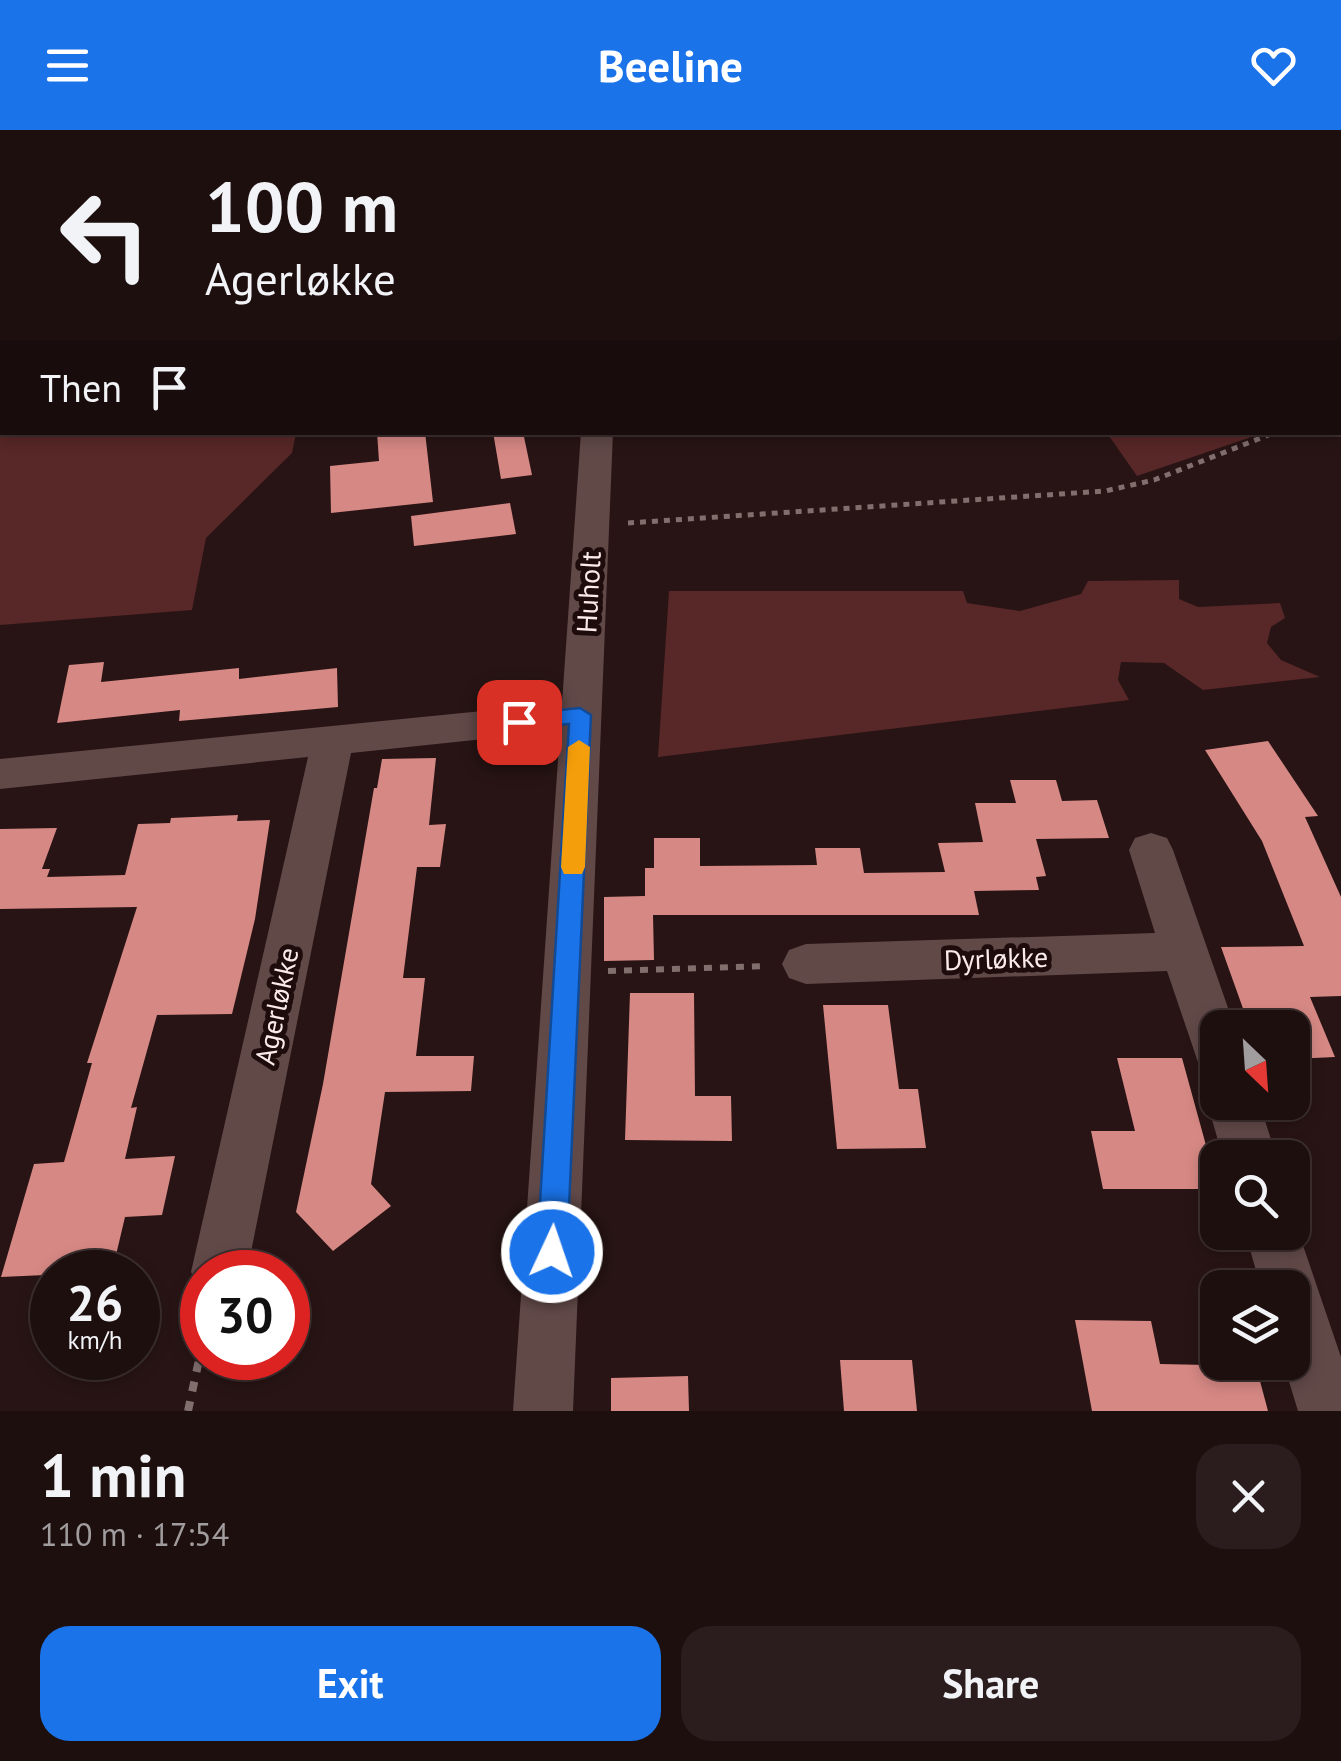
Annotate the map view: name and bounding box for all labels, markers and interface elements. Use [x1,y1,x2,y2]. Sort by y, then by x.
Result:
text: Beeline [598,36,743,94]
icon: menu [40,38,95,93]
icon: heart [1246,38,1301,93]
text: 100 m [205,161,398,251]
icon: left [40,170,170,300]
text: Agerløkke [205,249,396,307]
icon: arrive [142,360,197,415]
text: Then [40,363,122,412]
street label: Huholt [567,550,609,634]
pin [477,680,562,765]
icon: arrive [492,695,547,750]
street label: Dyrløkke [943,938,1049,978]
street label: Agerløkke [246,944,306,1068]
north arrow [1200,1010,1310,1120]
map controls [1200,1010,1310,1380]
button: search [1200,1140,1310,1250]
position arrow [500,1200,604,1304]
speed limit sign: 30 [180,1250,310,1380]
text: 26 [67,1270,123,1335]
button: layers [1200,1270,1310,1380]
text: km/h [68,1324,122,1356]
text: 1 min [40,1436,186,1514]
button: close [1196,1444,1301,1549]
text: 110 m · 17:54 [40,1513,229,1555]
button: Exit [40,1626,661,1741]
button: Share [681,1626,1301,1741]

